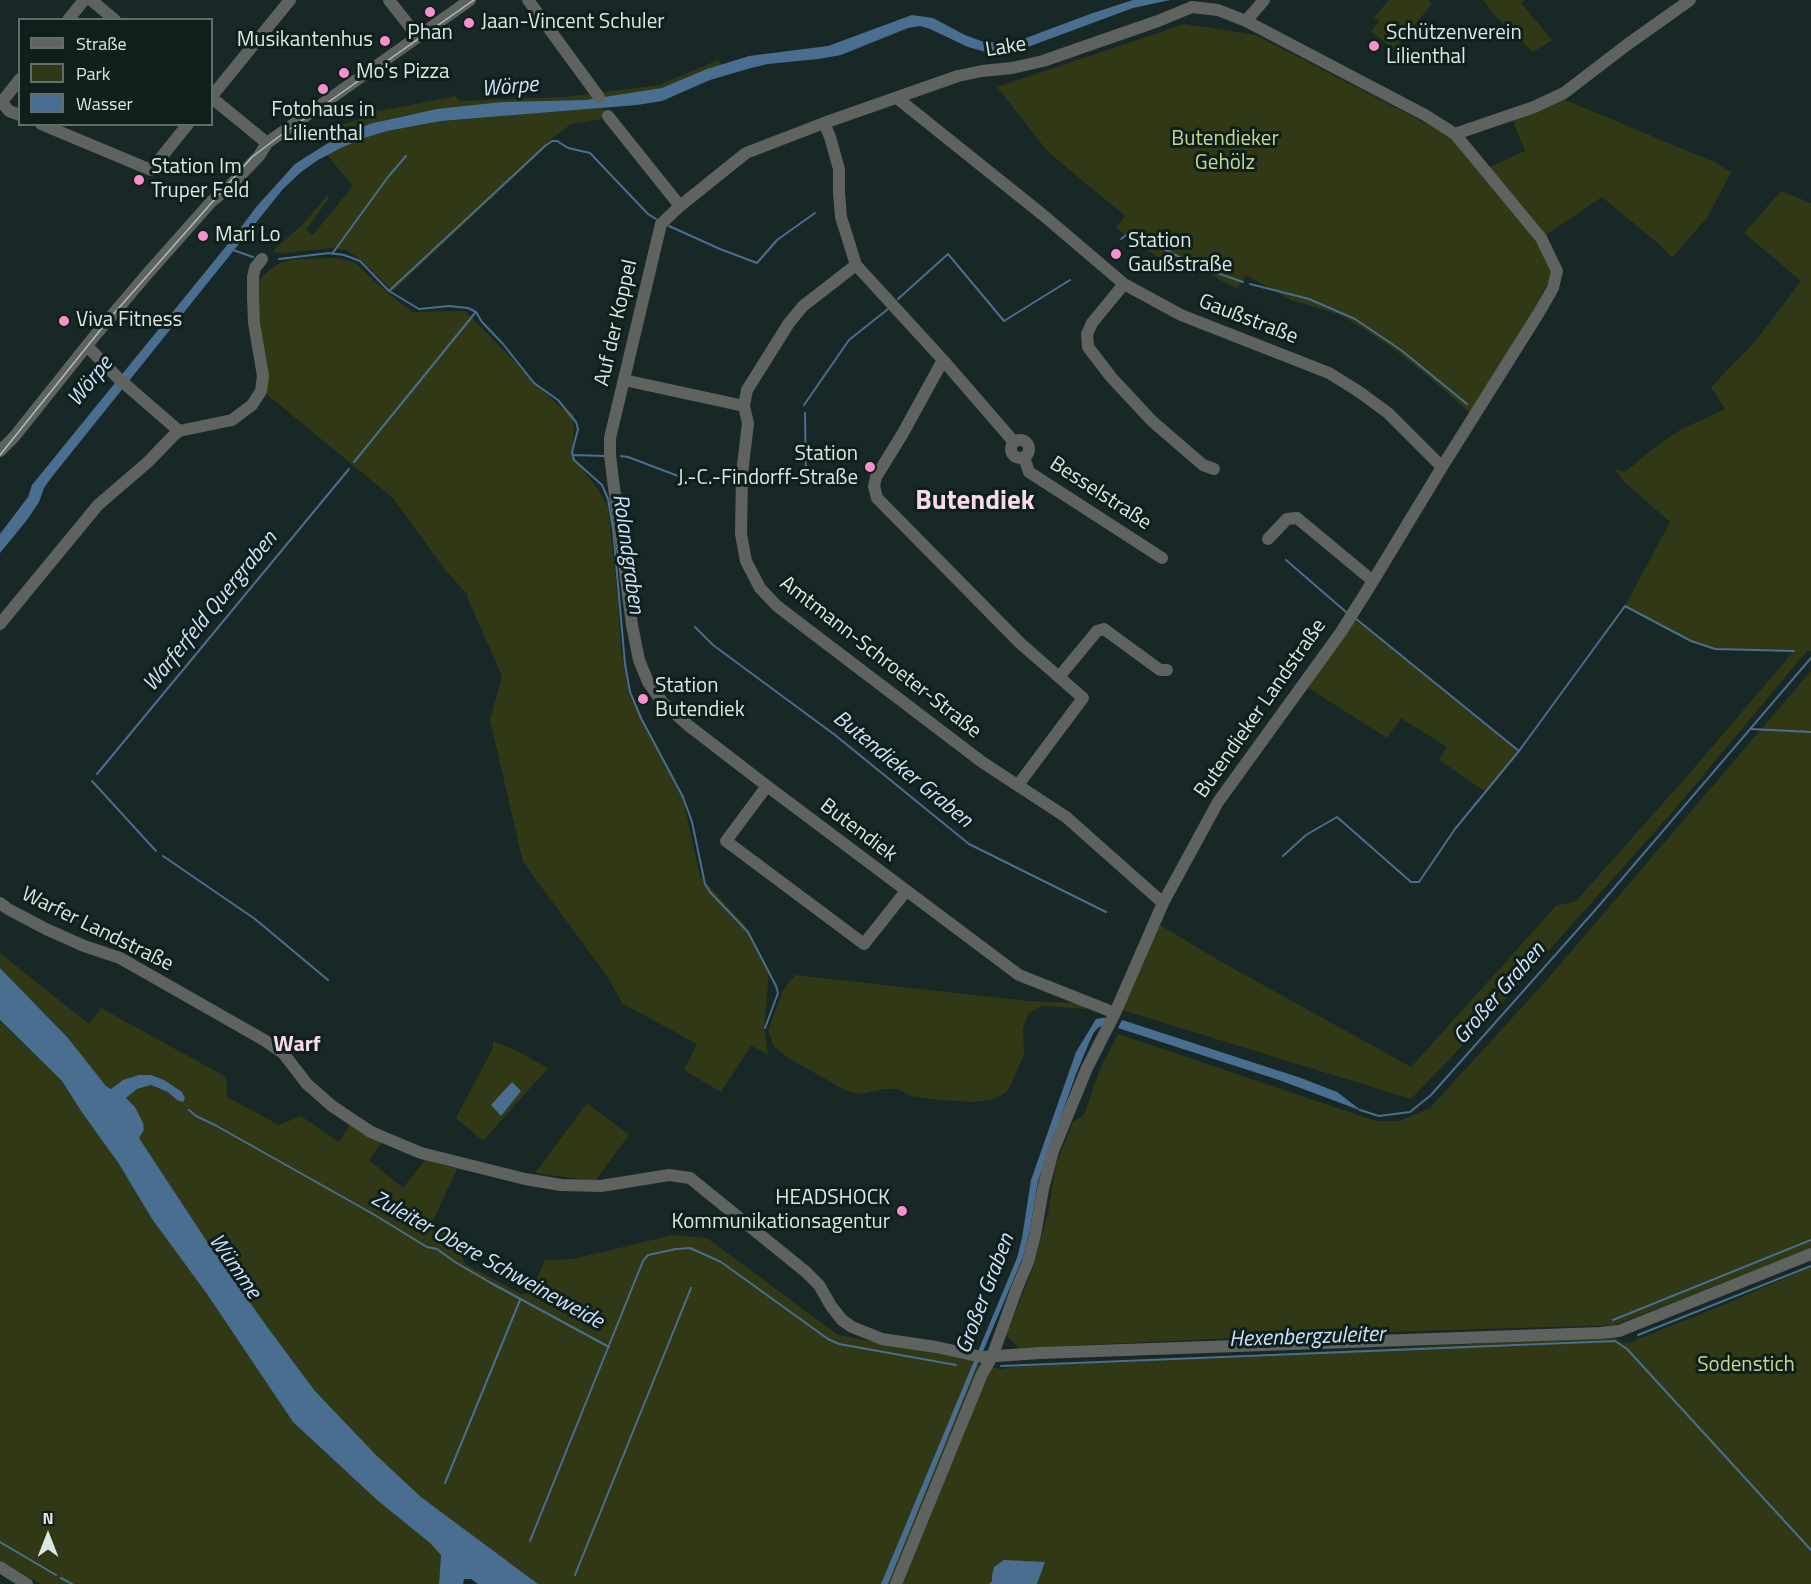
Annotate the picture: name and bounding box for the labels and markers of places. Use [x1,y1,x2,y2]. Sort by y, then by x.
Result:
marker: Phan [423,5,437,19]
place label: Jaan-Vincent Schuler [481,10,665,36]
marker: Jaan-Vincent Schuler [462,16,476,30]
place label: Phan [407,21,453,47]
place label: Schützenverein Lilienthal [1386,21,1522,71]
place label: Musikantenhus [237,28,373,54]
marker: Musikantenhus [378,34,392,48]
marker: Schützenverein Lilienthal [1367,39,1381,53]
place label: Mo's Pizza [356,60,450,86]
marker: Mo's Pizza [337,66,351,80]
marker: Fotohaus in Lilienthal [316,82,330,96]
place label: Fotohaus in Lilienthal [271,98,375,148]
place label: Station Im Truper Feld [151,155,249,205]
marker: Station Im Truper Feld [132,173,146,187]
place label: Mari Lo [215,223,281,249]
marker: Mari Lo [196,229,210,243]
place label: Station Gaußstraße [1128,229,1232,279]
marker: Station Gaußstraße [1109,247,1123,261]
place label: Viva Fitness [76,308,182,334]
marker: Viva Fitness [57,314,71,328]
place label: Station J.-C.-Findorff-Straße [677,442,858,492]
marker: Station J.-C.-Findorff-Straße [863,460,877,474]
place label: Station Butendiek [655,674,745,724]
marker: Station Butendiek [636,692,650,706]
place label: HEADSHOCK Kommunikationsagentur [672,1186,890,1236]
marker: HEADSHOCK Kommunikationsagentur [895,1204,909,1218]

